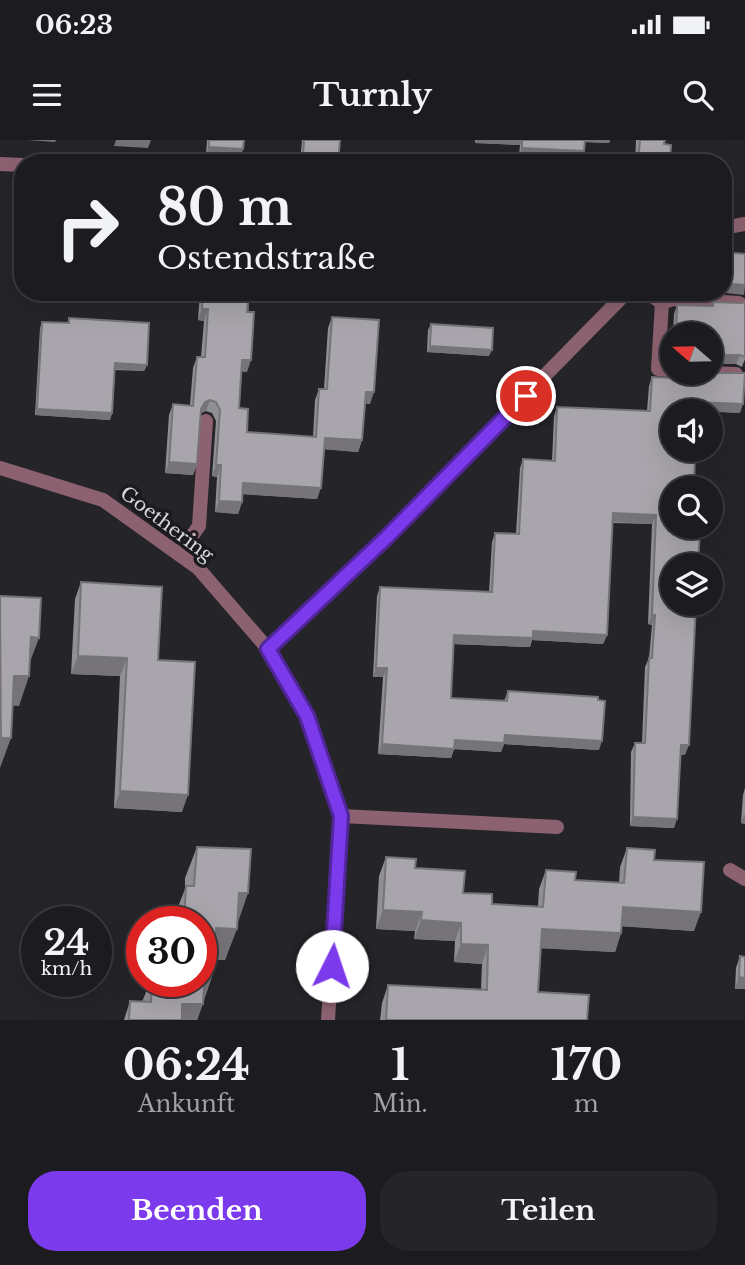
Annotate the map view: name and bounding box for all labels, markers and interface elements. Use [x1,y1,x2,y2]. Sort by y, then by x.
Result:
text: 06:23 [35,9,113,41]
text: Turnly [313,75,432,115]
icon: menu [28,76,66,114]
icon: search [679,76,717,114]
text: 80 m [157,177,292,238]
icon: right [42,182,133,273]
text: Ostendstraße [157,238,376,278]
north arrow [660,322,723,385]
map controls [660,322,723,616]
pin [496,366,556,426]
icon: arrive [507,377,545,415]
button: sound [660,399,723,462]
button: search [660,476,723,539]
street label: Goethering [116,481,219,567]
button: layers [660,553,723,616]
speed limit sign: 30 [126,906,217,997]
text: 24 [43,921,90,964]
position arrow [295,929,369,1003]
text: km/h [41,958,92,980]
text: 06:24 [123,1039,250,1091]
text: 1 [391,1039,409,1091]
text: 170 [550,1039,622,1091]
text: Ankunft [138,1090,235,1118]
text: Min. [373,1090,428,1118]
text: m [574,1090,599,1118]
button: Beenden [28,1171,366,1251]
button: Teilen [380,1171,717,1251]

